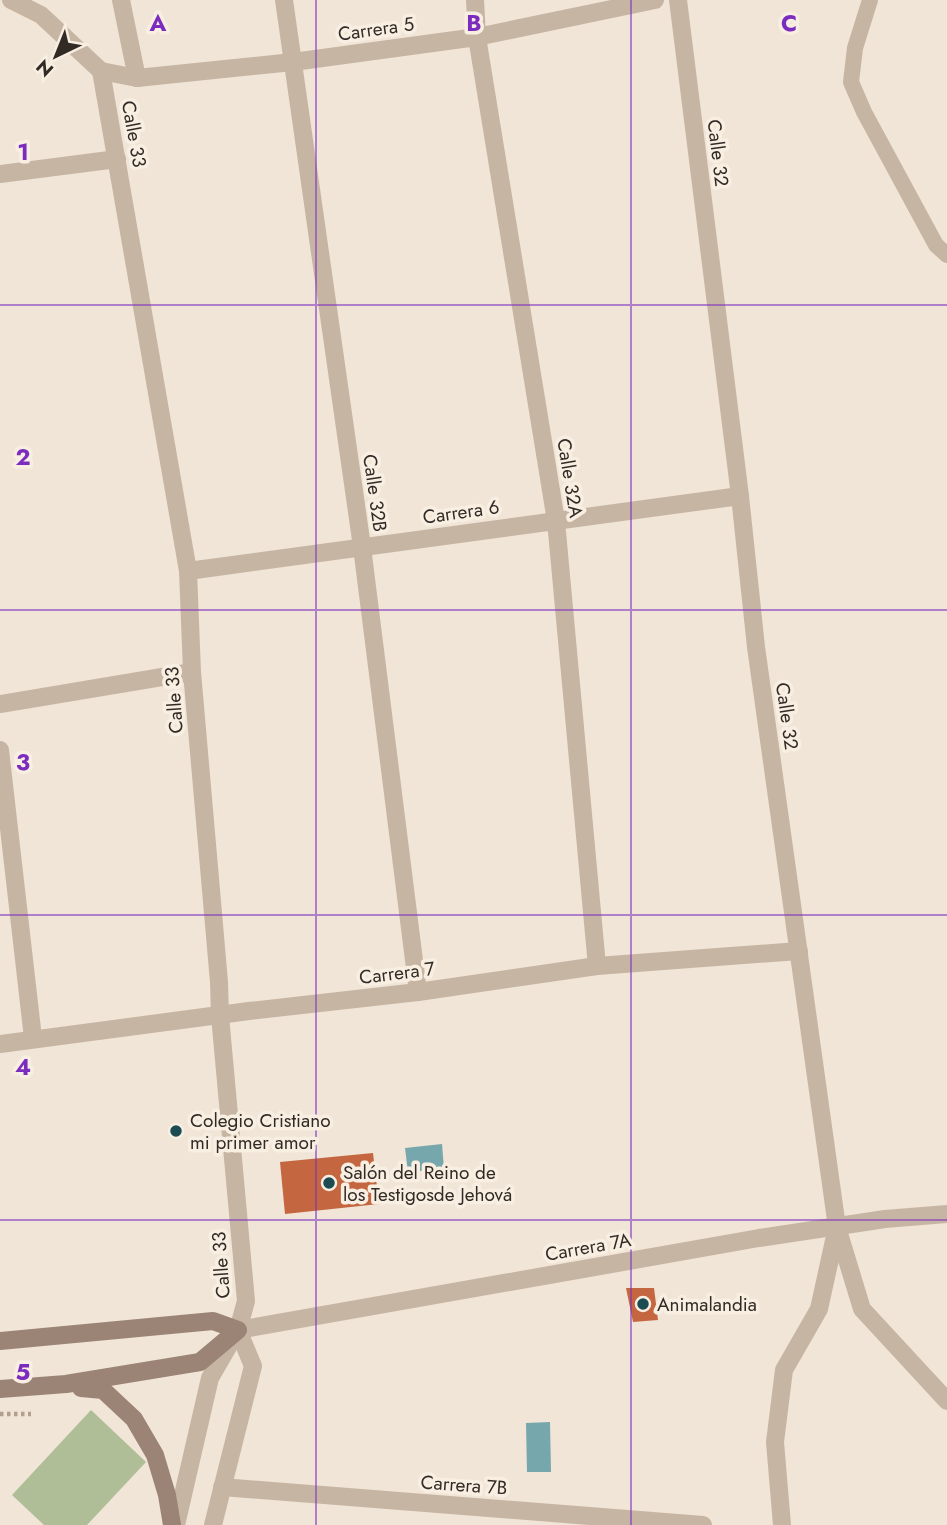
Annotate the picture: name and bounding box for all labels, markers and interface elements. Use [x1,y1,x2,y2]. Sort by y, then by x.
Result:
text: A [149,6,167,40]
text: B [466,6,482,40]
text: C [781,6,797,40]
street label: Carrera 5 [336,10,416,48]
north arrow [21,21,91,91]
text: N [30,53,59,83]
street label: Calle 33 [115,99,153,169]
street label: Calle 32 [700,118,736,188]
text: 1 [17,135,29,169]
street label: Calle 32A [550,436,590,520]
text: 2 [15,440,31,474]
street label: Calle 32B [356,452,394,534]
street label: Carrera 6 [421,493,501,531]
street label: Calle 33 [158,666,190,734]
street label: Calle 32 [769,681,805,751]
text: 3 [16,745,30,779]
street label: Carrera 7 [358,955,436,991]
text: 4 [15,1050,31,1084]
place label: Colegio Cristiano mi primer amor [190,1107,331,1156]
marker: Colegio Cristiano mi primer amor [168,1123,184,1139]
place label: Salón del Reino de los Testigosde Jehová [343,1159,512,1208]
marker: Salón del Reino de los Testigosde Jehová [321,1175,337,1191]
street label: Carrera 7A [543,1226,633,1268]
street label: Calle 33 [205,1231,237,1299]
place label: Animalandia [657,1291,757,1318]
marker: Animalandia [635,1296,651,1312]
text: 5 [16,1355,30,1389]
street label: Carrera 7B [420,1469,508,1501]

